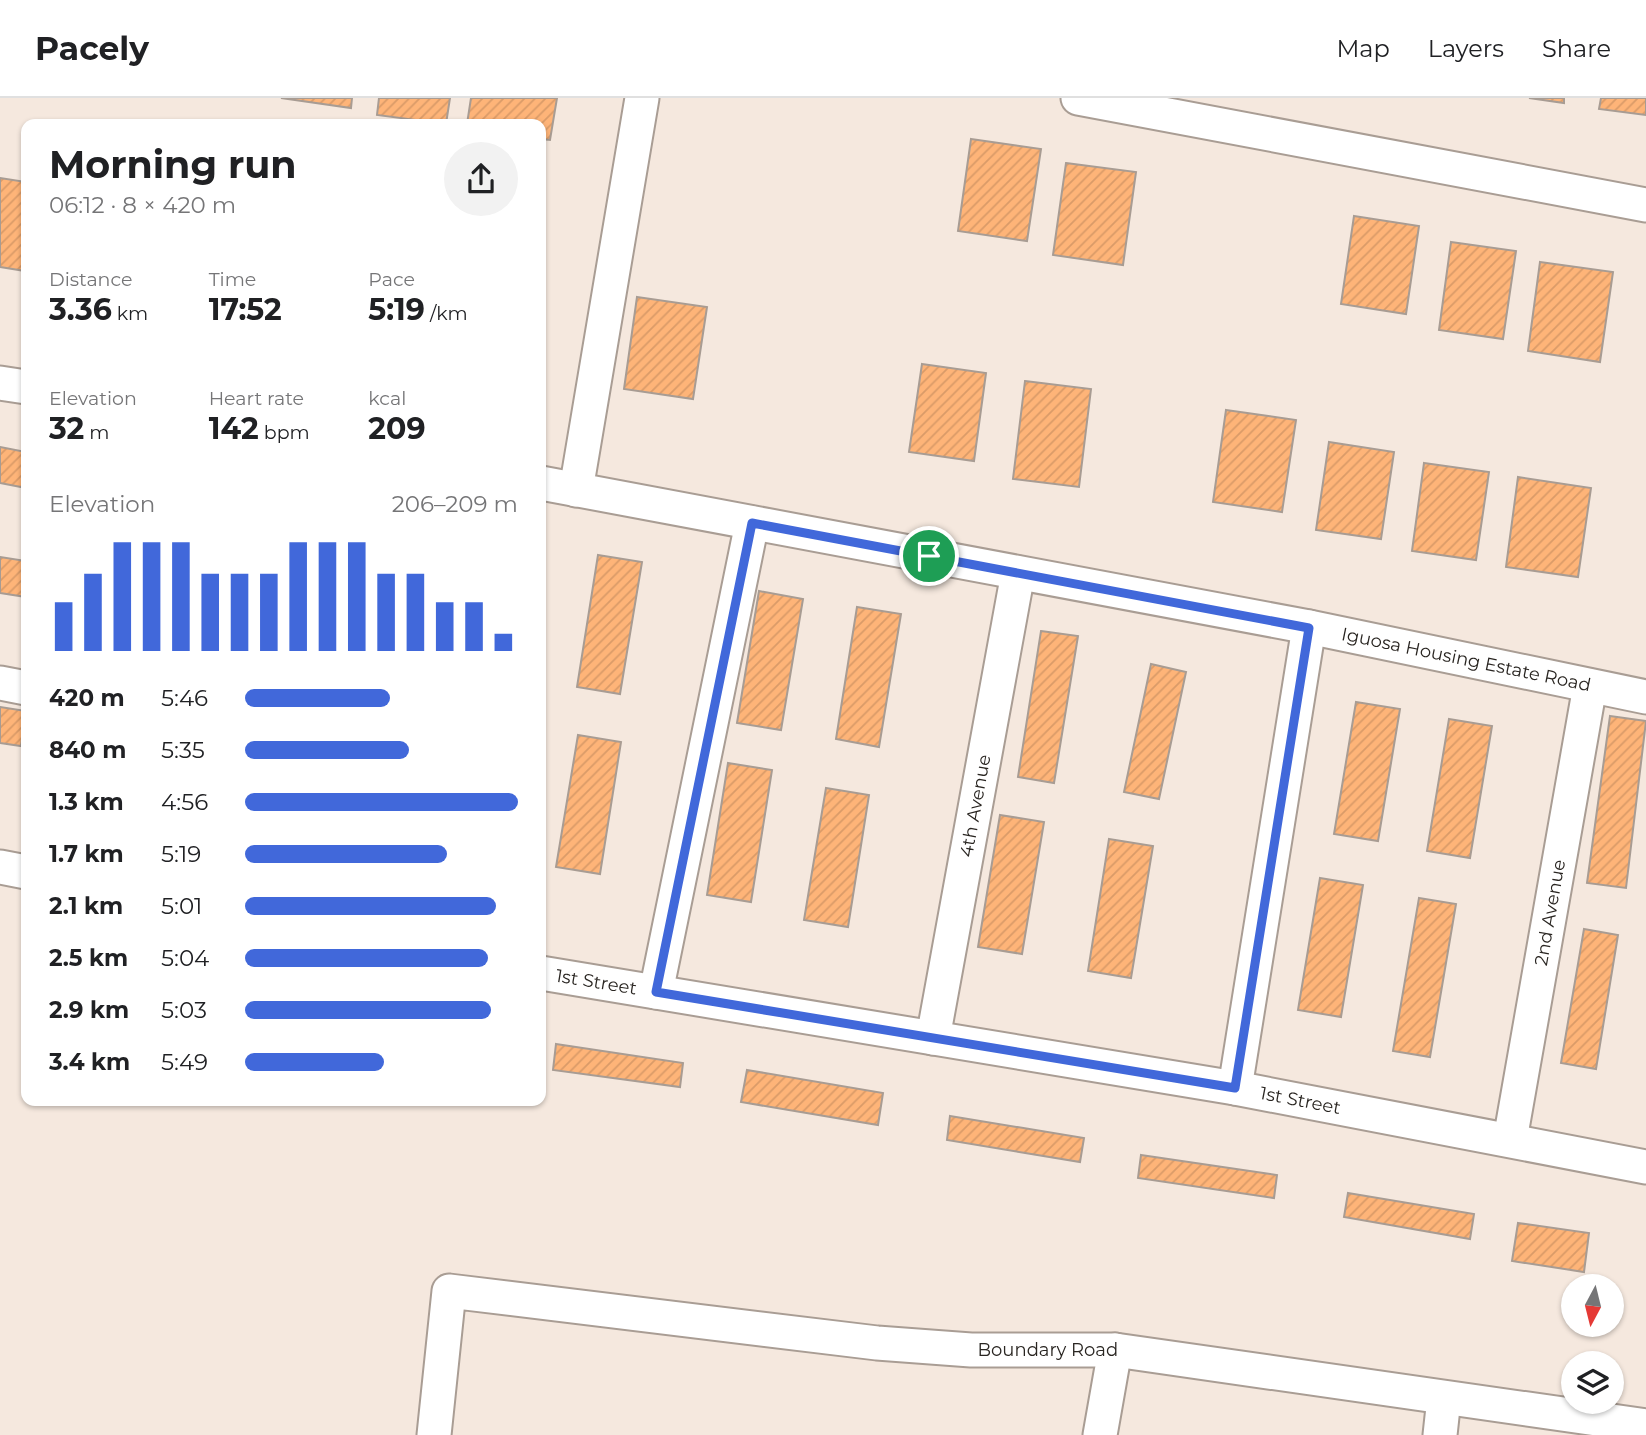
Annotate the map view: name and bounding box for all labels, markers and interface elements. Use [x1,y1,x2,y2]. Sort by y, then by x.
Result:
text: Pacely [35,28,149,68]
text: Map [1336,34,1390,63]
text: Layers [1428,34,1504,63]
text: Share [1542,34,1611,63]
text: Morning run [49,141,297,188]
button: share [444,142,518,216]
text: 06:12 · 8 × 420 m [49,191,236,219]
text: Distance [49,268,132,291]
text: Time [209,268,256,291]
text: Pace [368,268,415,291]
text: 3.36 [49,291,112,328]
text: 17:52 [209,291,282,328]
text: 5:19 [368,291,425,328]
text: km [112,302,148,325]
text: /km [425,302,468,325]
text: Elevation [49,387,137,410]
text: Heart rate [209,387,304,410]
text: kcal [368,387,406,410]
text: 32 [49,410,84,447]
text: 142 [209,410,259,447]
text: 209 [368,410,426,447]
text: m [84,421,109,444]
text: bpm [259,421,310,444]
text: Elevation [49,490,155,518]
text: 206–209 m [392,490,518,518]
pin [899,526,959,586]
icon: arrive [910,537,948,575]
street label: Iguosa Housing Estate Road [1340,623,1593,696]
text: 420 m [49,684,125,712]
text: 5:46 [161,684,208,712]
text: 840 m [49,736,126,764]
text: 5:35 [161,736,205,764]
street label: 4th Avenue [955,753,996,859]
text: 1.3 km [49,788,124,816]
text: 4:56 [161,788,208,816]
text: 1.7 km [49,840,124,868]
text: 5:19 [161,840,201,868]
street label: 2nd Avenue [1530,858,1570,967]
text: 2.1 km [49,892,123,920]
text: 5:01 [161,892,202,920]
text: 2.5 km [49,944,128,972]
text: 5:04 [161,944,209,972]
street label: 1st Street [554,965,638,1000]
text: 2.9 km [49,996,129,1024]
text: 5:03 [161,996,207,1024]
text: 3.4 km [49,1048,130,1076]
text: 5:49 [161,1048,208,1076]
street label: 1st Street [1258,1082,1343,1119]
north arrow [1561,1274,1624,1337]
map controls [1561,1274,1624,1414]
street label: Boundary Road [977,1339,1118,1361]
button: layers [1561,1351,1624,1414]

